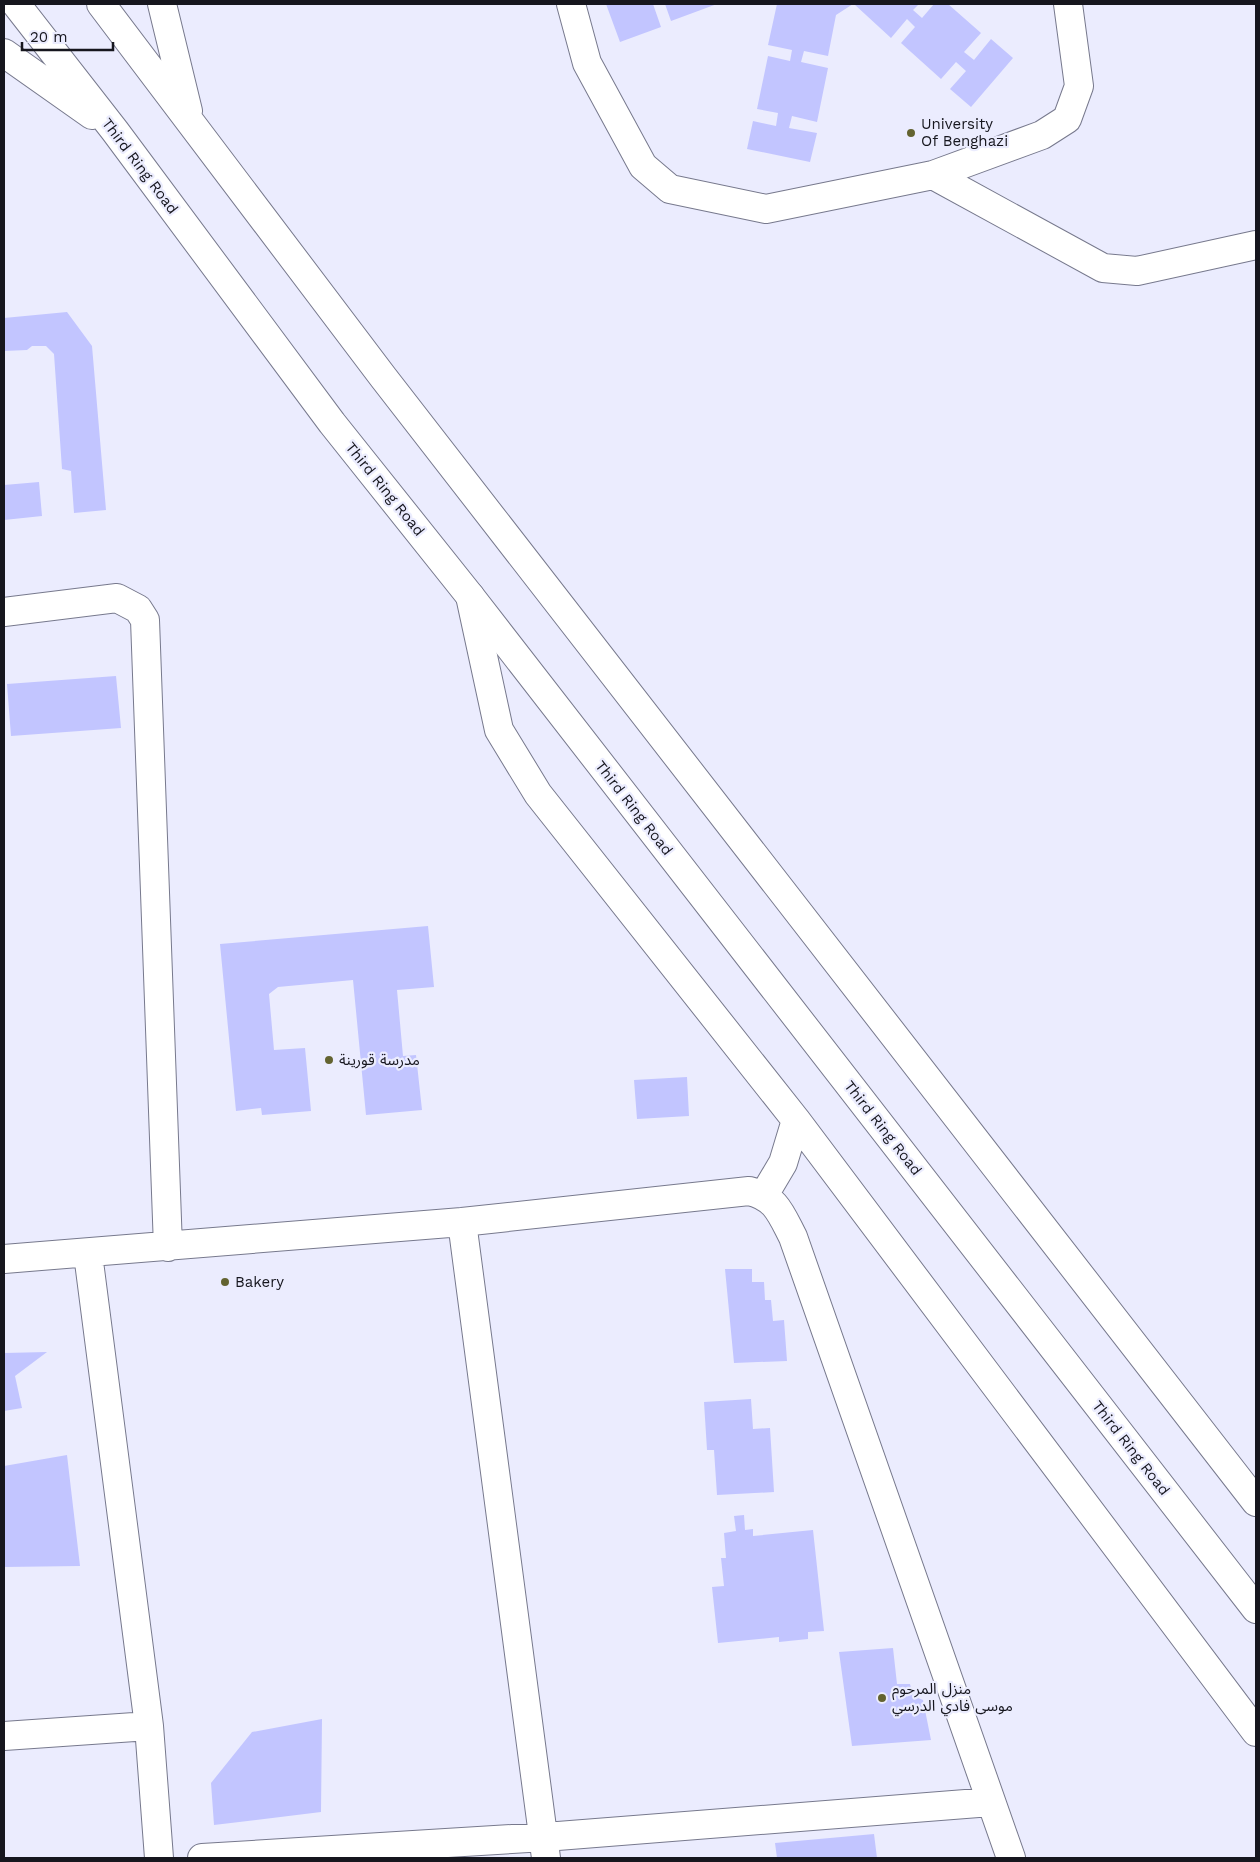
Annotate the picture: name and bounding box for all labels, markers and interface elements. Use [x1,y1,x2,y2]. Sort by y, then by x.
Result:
scale bar [22,20,114,52]
text: 20 m [30,28,68,46]
street label: Third Ring Road [98,115,182,217]
place label: University Of Benghazi [921,115,1008,150]
marker: University Of Benghazi [905,127,917,139]
street label: Third Ring Road [342,439,428,539]
street label: Third Ring Road [591,757,677,859]
place label: مدرسة قورينة [339,1051,420,1069]
marker: مدرسة قورينة [323,1054,335,1066]
street label: Third Ring Road [840,1077,926,1179]
place label: Bakery [235,1273,284,1291]
marker: Bakery [219,1276,231,1288]
street label: Third Ring Road [1088,1397,1174,1499]
place label: منزل المرحوم موسى فادي الدرسي [892,1680,1013,1717]
marker: منزل المرحوم موسى فادي الدرسي [876,1692,888,1704]

